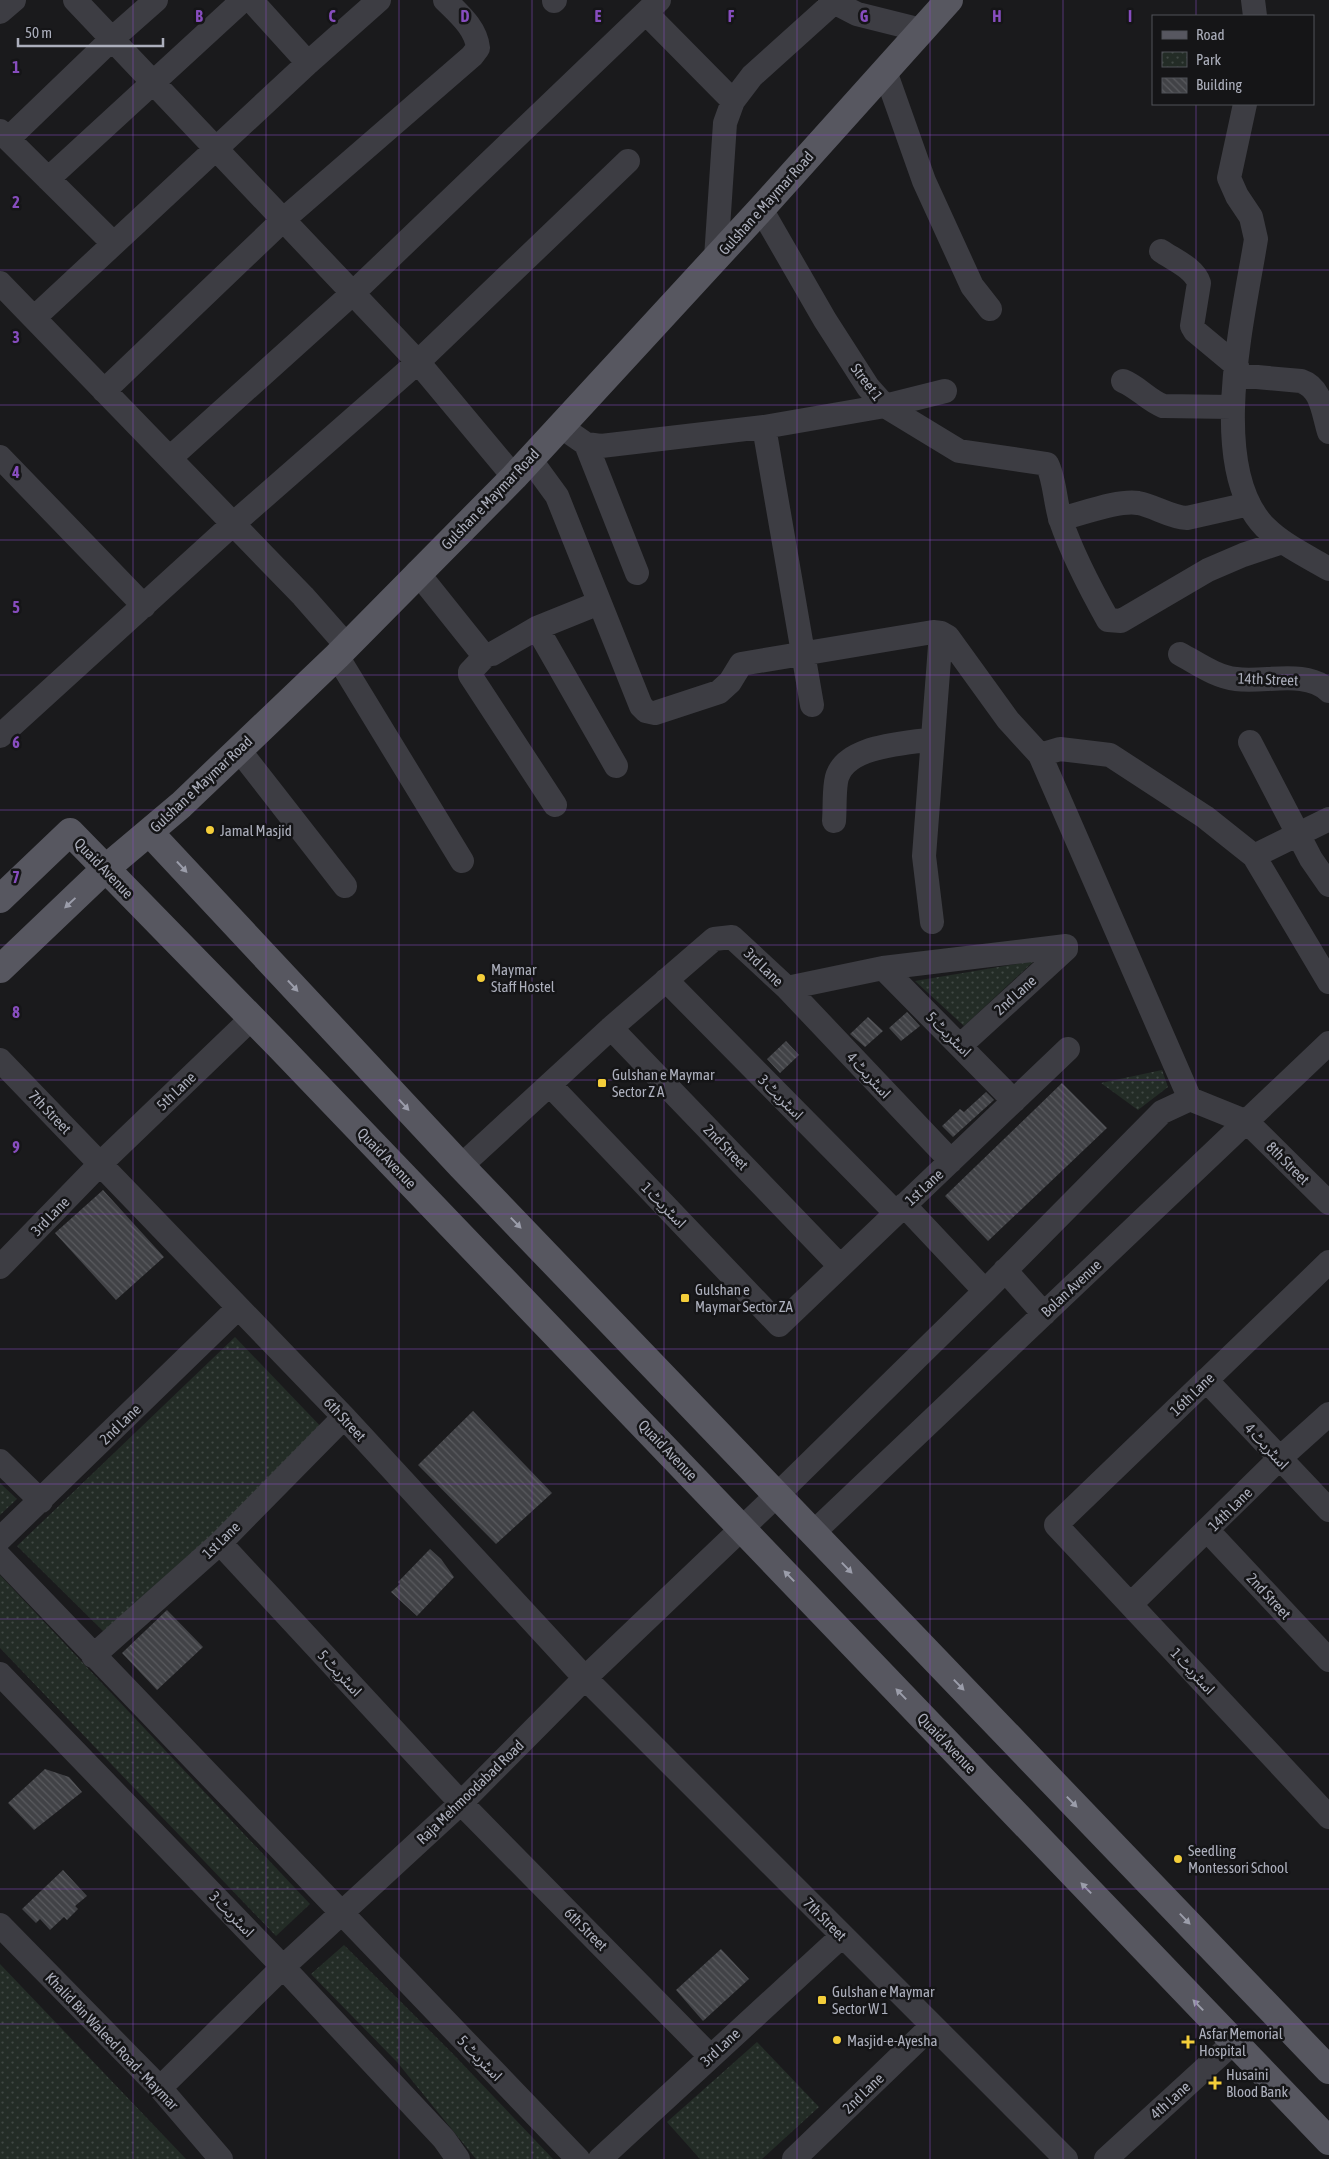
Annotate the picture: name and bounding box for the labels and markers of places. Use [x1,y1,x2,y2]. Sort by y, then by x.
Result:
place label: Jamal Masjid [220,822,292,839]
marker: Jamal Masjid [204,824,216,836]
place label: Maymar Staff Hostel [491,961,555,995]
marker: Maymar Staff Hostel [475,972,487,984]
place label: Gulshan e Maymar Sector Z A [612,1066,715,1100]
marker: Gulshan e Maymar Sector Z A [596,1077,608,1089]
place label: Gulshan e Maymar Sector ZA [695,1281,793,1315]
marker: Gulshan e Maymar Sector ZA [679,1292,691,1304]
place label: Seedling Montessori School [1188,1842,1288,1876]
marker: Seedling Montessori School [1172,1853,1184,1865]
place label: Gulshan e Maymar Sector W 1 [832,1983,935,2017]
marker: Gulshan e Maymar Sector W 1 [816,1994,828,2006]
place label: Asfar Memorial Hospital [1199,2025,1283,2059]
place label: Masjid-e-Ayesha [847,2032,937,2049]
marker: Masjid-e-Ayesha [831,2034,843,2046]
marker: Asfar Memorial Hospital [1181,2035,1195,2049]
place label: Husaini Blood Bank [1226,2066,1289,2100]
marker: Husaini Blood Bank [1208,2076,1222,2090]

